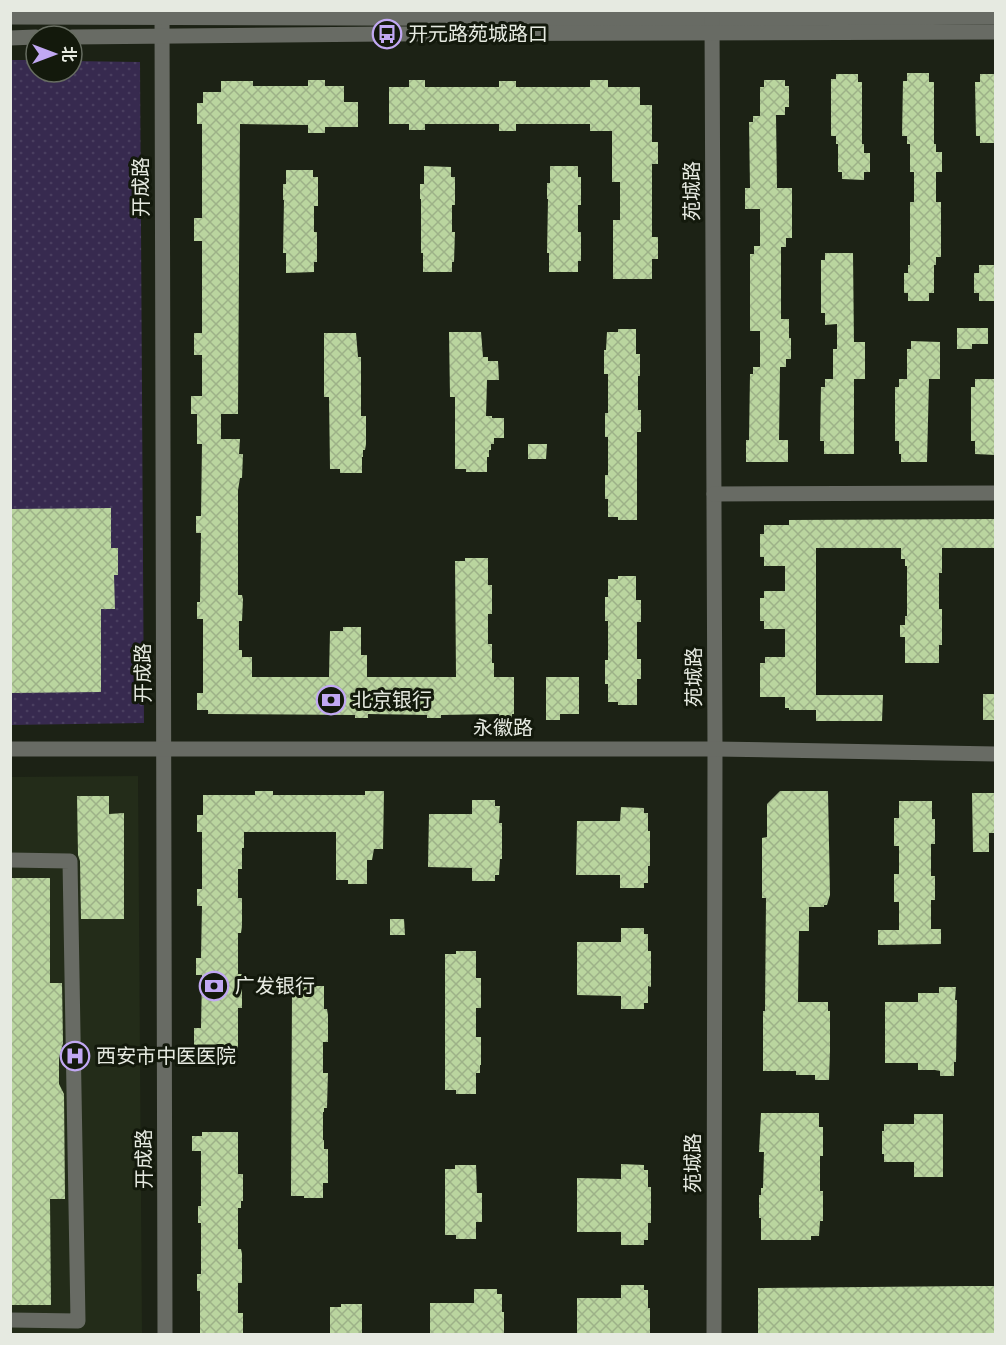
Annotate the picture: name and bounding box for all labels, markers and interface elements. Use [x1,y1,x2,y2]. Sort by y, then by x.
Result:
bus stop icon: 开元路苑城路口 [371,18,403,50]
place label: 开元路苑城路口 [408,21,548,47]
north arrow [24,24,84,84]
text: 北 [58,46,79,62]
street label: 开成路 [128,157,154,217]
street label: 苑城路 [679,161,705,221]
street label: 开成路 [130,643,156,703]
street label: 苑城路 [681,647,707,707]
bank icon: 北京银行 [315,684,347,716]
place label: 北京银行 [352,687,432,713]
street label: 永徽路 [473,715,533,741]
bank icon: 广发银行 [198,970,230,1002]
place label: 广发银行 [235,973,315,999]
hospital icon: 西安市中医医院 [59,1040,91,1072]
place label: 西安市中医医院 [96,1043,236,1069]
street label: 开成路 [131,1129,157,1189]
street label: 苑城路 [680,1133,706,1193]

